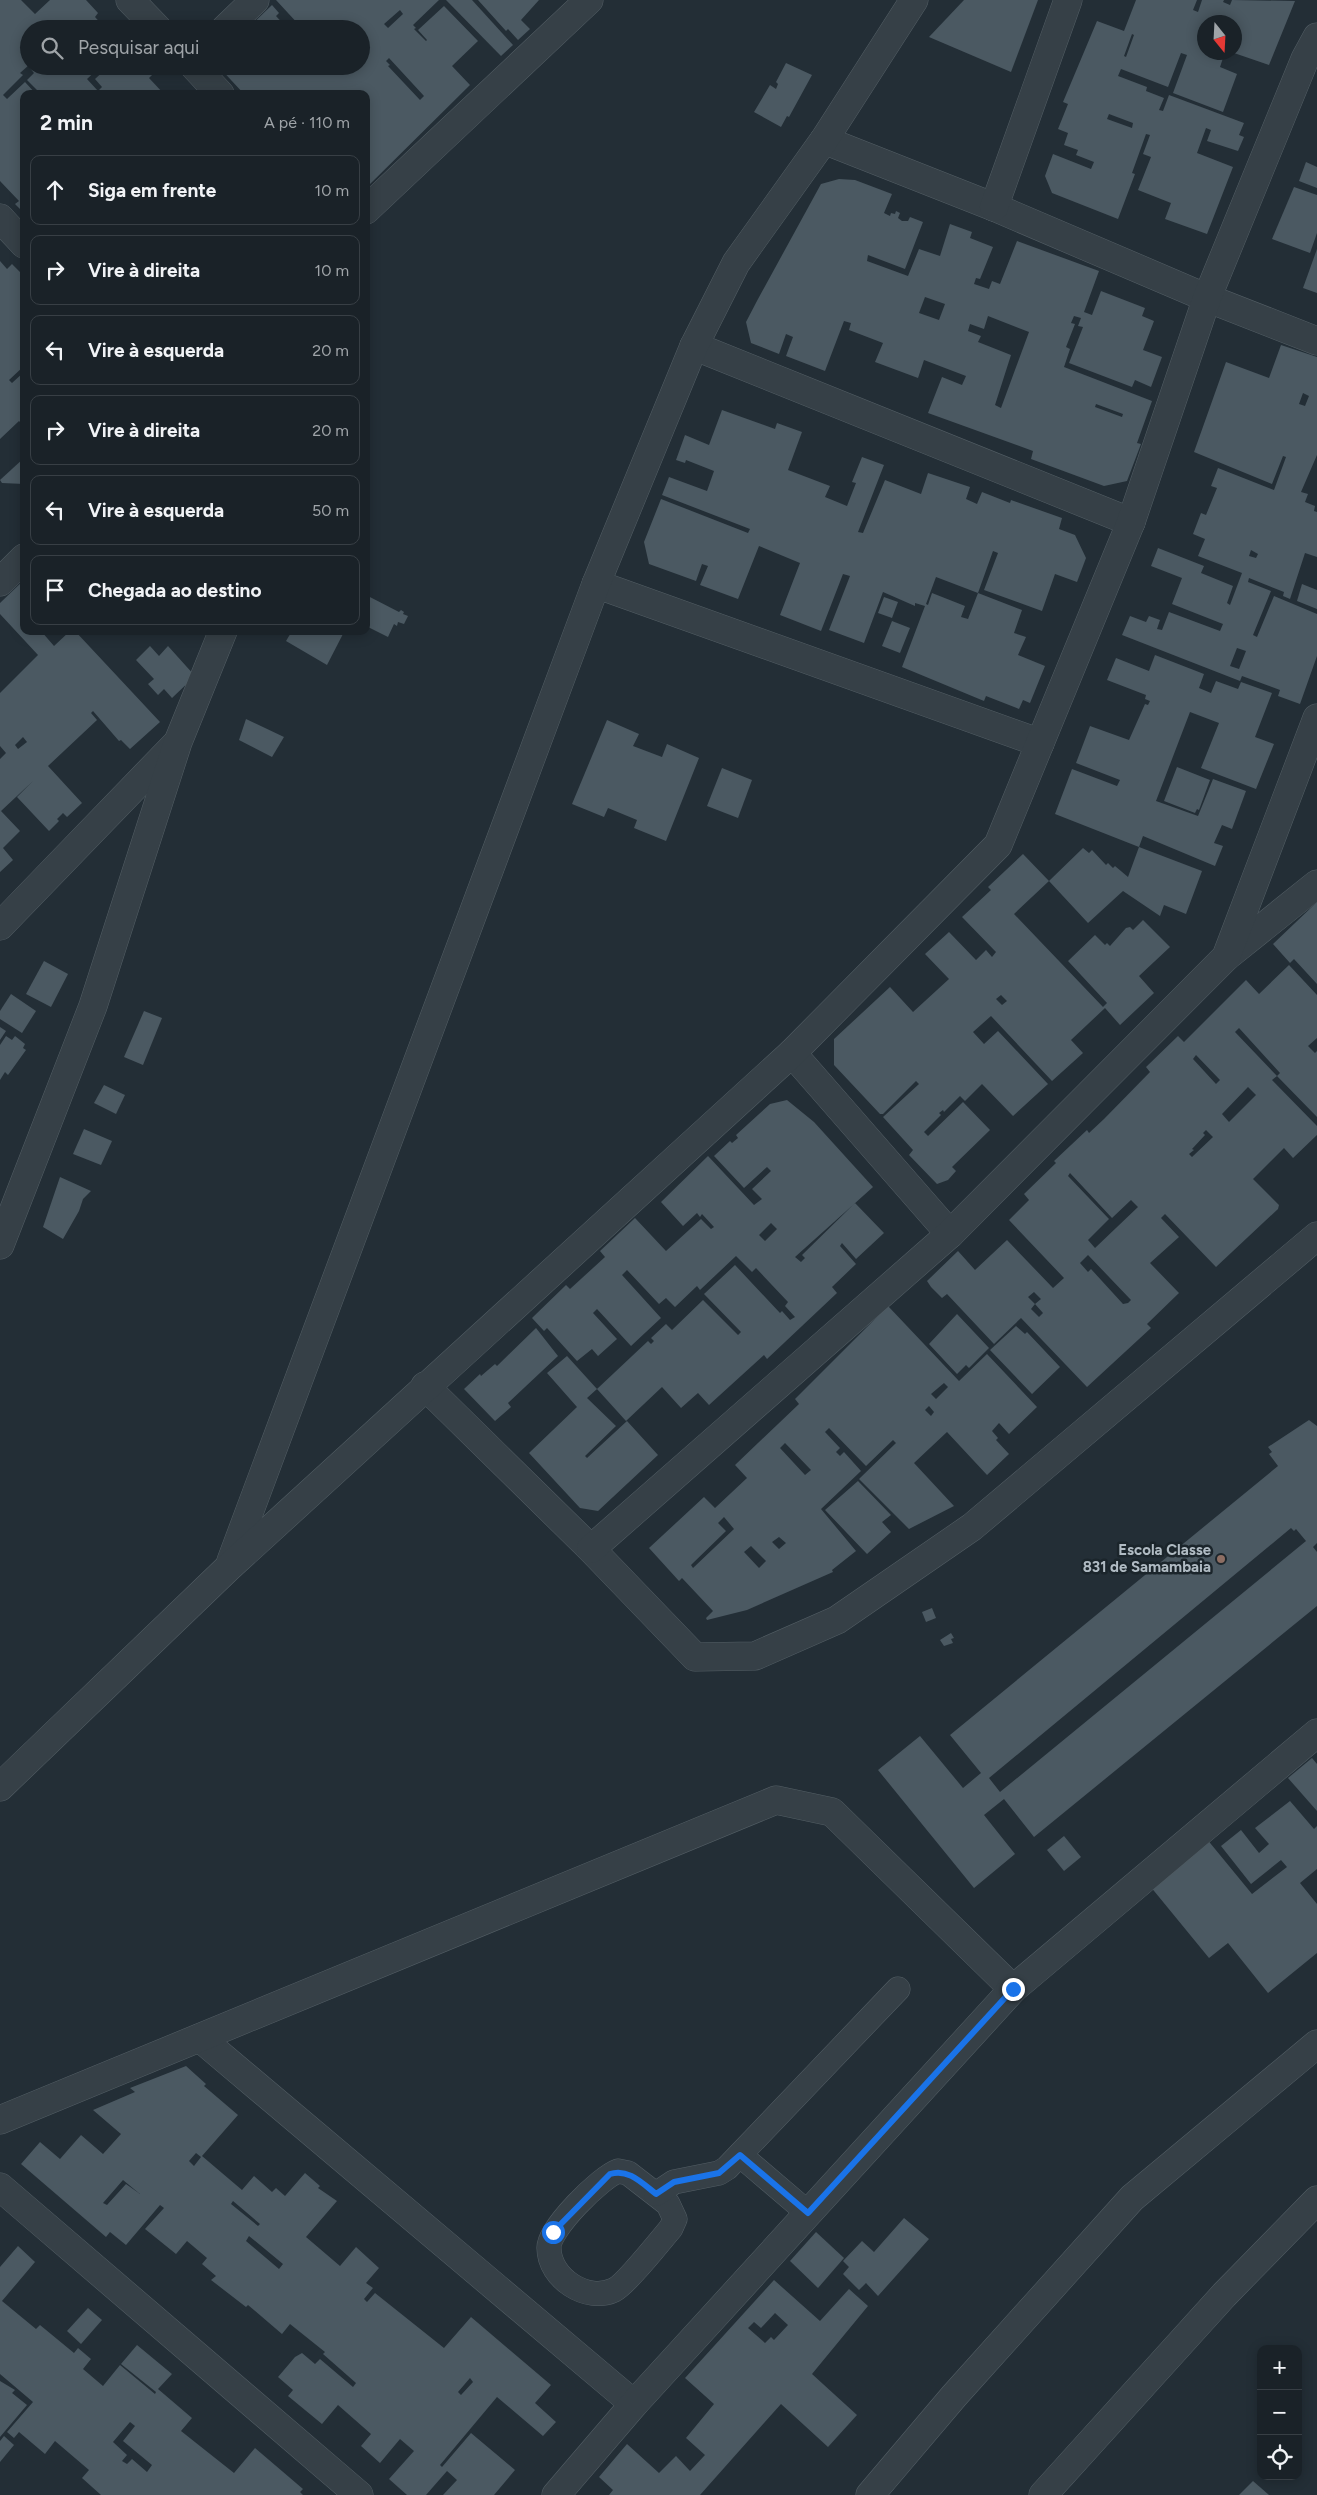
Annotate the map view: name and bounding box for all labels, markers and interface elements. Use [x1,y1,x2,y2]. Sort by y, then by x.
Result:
north arrow [1197,15,1242,60]
search box [20,20,370,75]
icon: search [38,34,66,62]
text: Pesquisar aqui [78,36,199,59]
text: 2 min [40,110,93,135]
text: A pé · 110 m [264,113,350,132]
icon: ahead [41,176,69,204]
text: Siga em frente [88,179,216,202]
text: 10 m [315,181,349,200]
icon: right [41,256,69,284]
text: Vire à direita [88,259,200,282]
text: 10 m [315,261,349,280]
icon: left [41,336,69,364]
text: Vire à esquerda [88,339,224,362]
text: 20 m [312,341,349,360]
icon: right [41,416,69,444]
text: Vire à direita [88,419,200,442]
text: 20 m [312,421,349,440]
icon: left [41,496,69,524]
text: Vire à esquerda [88,499,224,522]
text: 50 m [312,501,349,520]
icon: arrive [41,576,69,604]
text: Chegada ao destino [88,579,261,602]
place label: Escola Classe 831 de Samambaia [1083,1541,1212,1576]
marker: Escola Classe 831 de Samambaia [1215,1553,1227,1565]
route end [1002,1978,1025,2001]
route start [542,2221,565,2244]
map controls [1257,2345,1302,2480]
button: + [1257,2345,1302,2390]
button: − [1257,2390,1302,2435]
button: locate [1257,2435,1302,2480]

